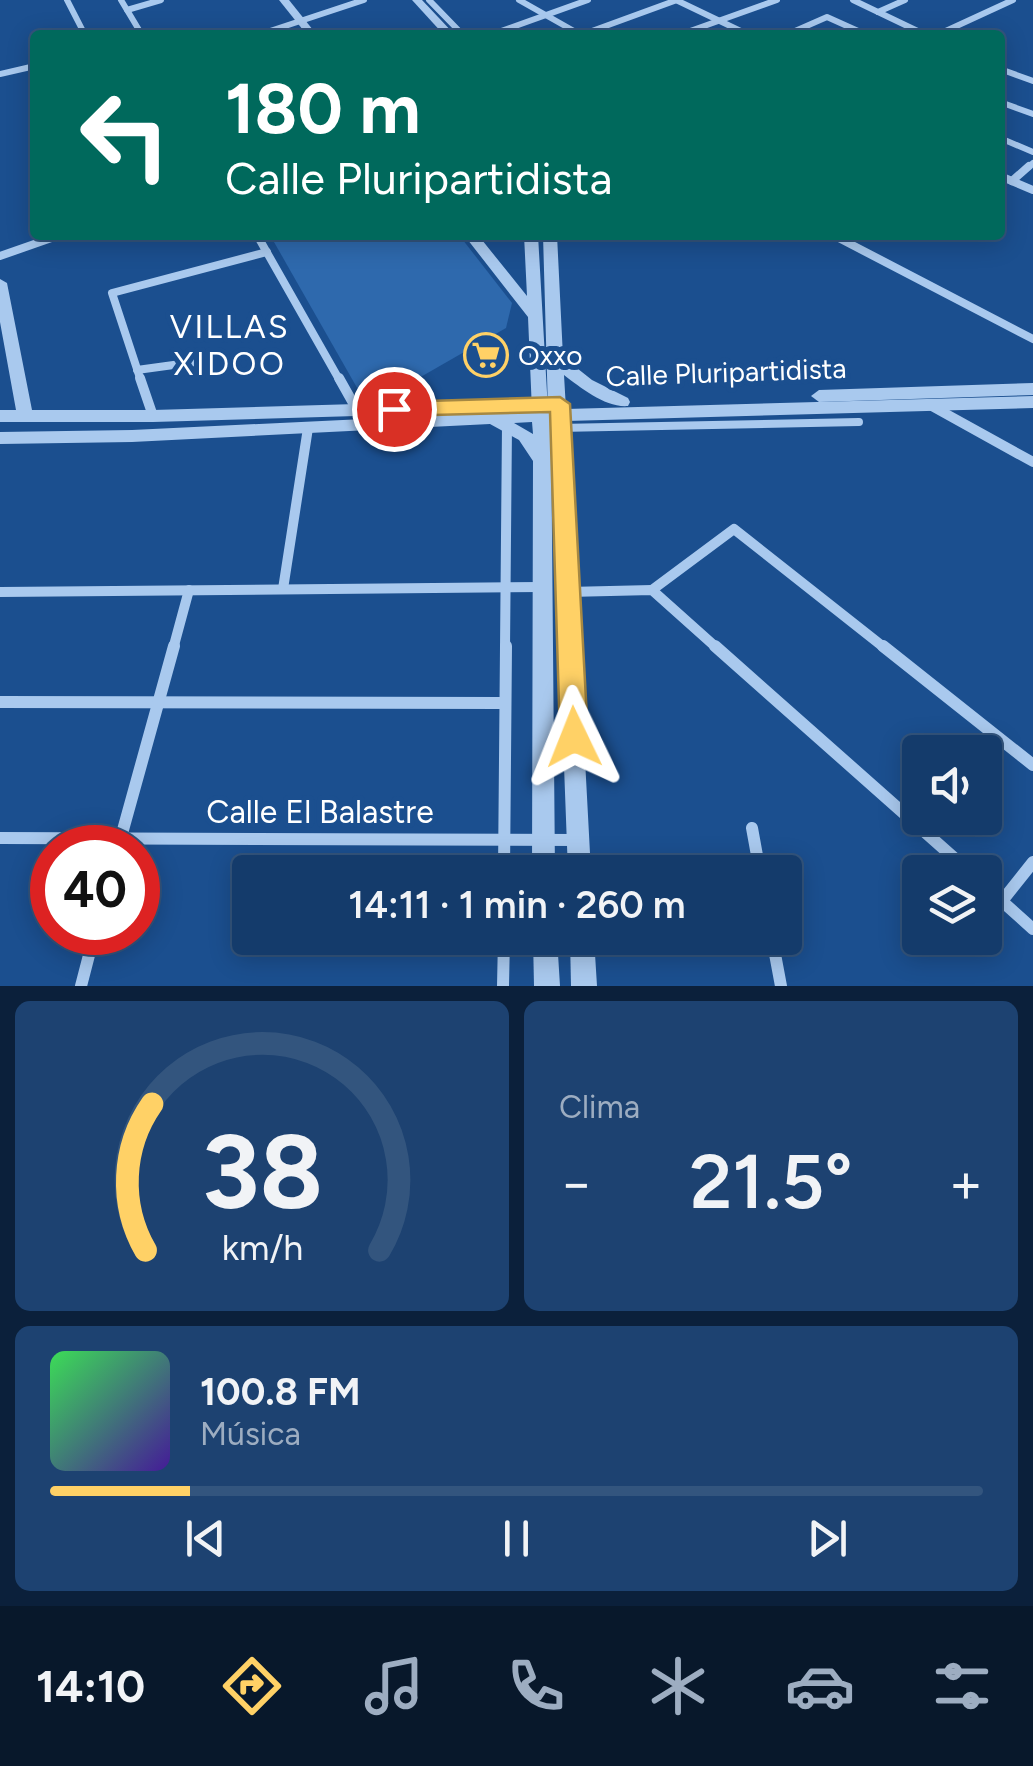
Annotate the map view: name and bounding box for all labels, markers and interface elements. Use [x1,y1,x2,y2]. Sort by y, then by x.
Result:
text: 180 m [225,66,420,151]
icon: left [60,70,190,200]
text: Calle Pluripartidista [225,151,612,205]
district label: VILLAS XIDOO [170,308,290,383]
supermarket icon: Oxxo [463,332,509,378]
place label: Oxxo [518,338,582,372]
street label: Calle Pluripartidista [605,351,847,393]
pin [352,367,437,452]
icon: arrive [367,382,422,437]
position arrow [522,685,626,789]
map controls [902,735,1002,955]
button: sound [902,735,1002,835]
street label: Calle El Balastre [206,793,434,831]
speed limit sign: 40 [30,825,160,955]
button: layers [902,855,1002,955]
text: 14:11 · 1 min · 260 m [348,882,686,928]
text: Clima [559,1088,640,1126]
text: 38 [201,1109,323,1234]
text: 21.5° [689,1137,853,1227]
text: − [559,1150,593,1216]
text: + [949,1150,983,1216]
text: km/h [221,1226,303,1269]
text: 100.8 FM [200,1369,361,1415]
text: Música [200,1415,301,1453]
icon: previous [178,1511,233,1566]
icon: pause [489,1511,544,1566]
icon: next [800,1511,855,1566]
icon: directions [217,1651,287,1721]
icon: music [359,1651,429,1721]
icon: phone [501,1651,571,1721]
icon: climate [643,1651,713,1721]
icon: car [785,1651,855,1721]
icon: filters [927,1651,997,1721]
text: 14:10 [36,1659,145,1713]

